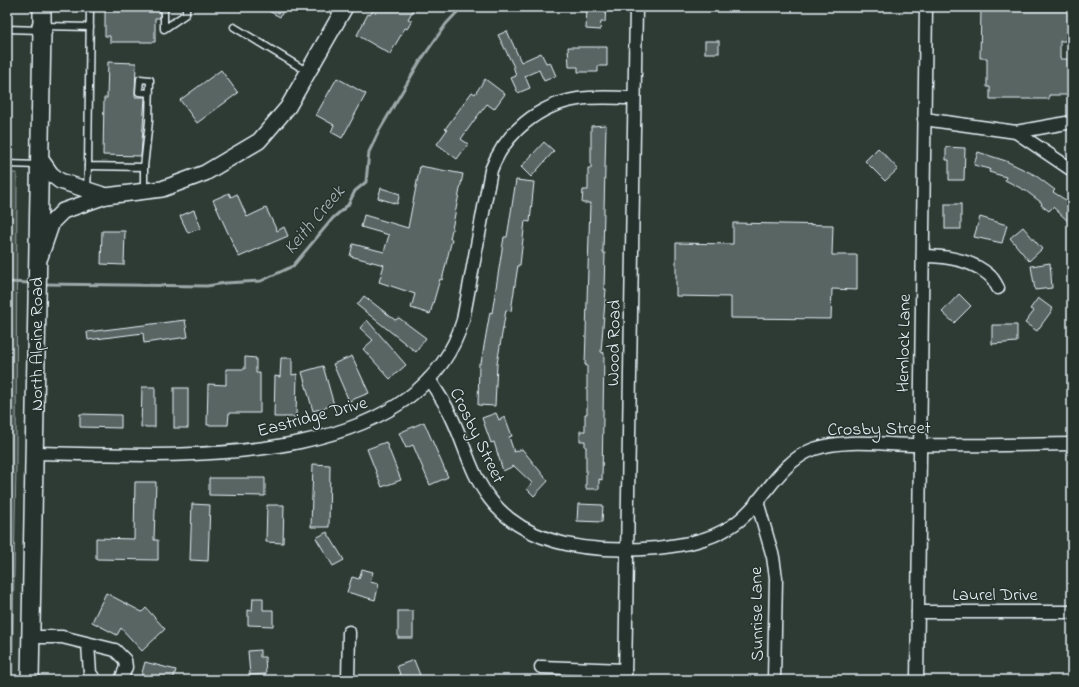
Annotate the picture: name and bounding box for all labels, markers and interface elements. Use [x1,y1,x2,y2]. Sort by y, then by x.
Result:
water label: Keith Creek [278,180,352,261]
street label: North Alpine Road [25,277,51,411]
street label: Hemlock Lane [891,293,919,393]
street label: Wood Road [601,300,629,386]
street label: Crosby Street [442,384,511,488]
street label: Eastridge Drive [255,391,372,446]
street label: Crosby Street [827,416,931,444]
street label: Sunrise Lane [744,566,772,661]
street label: Laurel Drive [952,583,1039,609]

